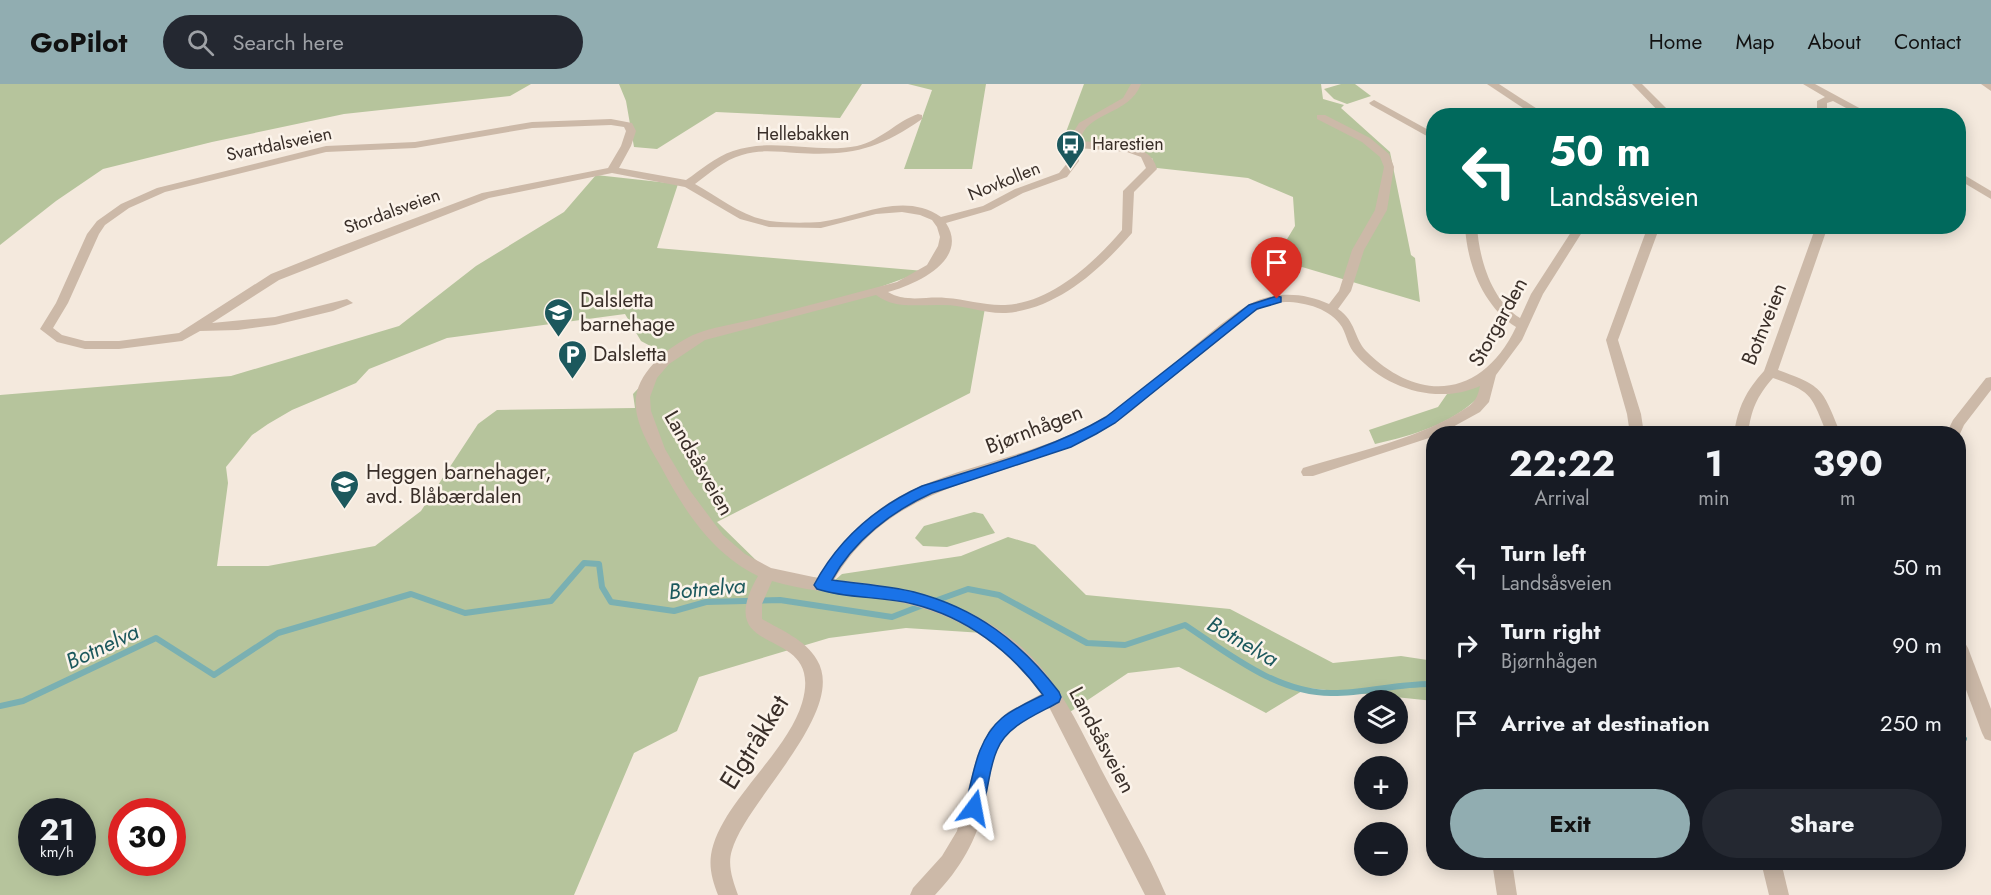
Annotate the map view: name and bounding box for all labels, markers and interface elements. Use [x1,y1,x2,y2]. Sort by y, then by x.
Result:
search box [163,15,583,69]
text: GoPilot [30,22,127,63]
icon: search [184,26,217,59]
text: Search here [232,26,344,58]
text: Home [1649,27,1702,57]
text: Map [1735,27,1775,57]
text: About [1808,27,1861,57]
text: Contact [1894,27,1961,57]
street label: Svartdalsveien [224,120,334,168]
street label: Hellebakken [757,121,849,147]
text: 50 m [1549,121,1651,182]
bus stop icon: Harestien [1055,128,1087,170]
place label: Harestien [1092,131,1164,157]
icon: left [1450,132,1528,210]
street label: Novkollen [964,155,1044,207]
text: Landsåsveien [1549,177,1699,216]
street label: Stordalsveien [340,182,444,240]
pin [1251,237,1302,299]
icon: arrive [1260,246,1293,279]
street label: Storgarden [1461,272,1535,372]
street label: Botnveien [1734,278,1794,370]
place label: Dalsletta barnehage [580,285,675,339]
school or university icon: Dalsletta barnehage [543,296,575,338]
parking icon: Dalsletta [556,338,588,380]
place label: Dalsletta [593,339,667,369]
street label: Bjørnhågen [981,397,1087,461]
street label: Landsåsveien [657,405,741,521]
text: 22:22 [1509,437,1615,489]
text: 1 [1705,437,1723,489]
text: 390 [1813,437,1883,489]
place label: Heggen barnehager, avd. Blåbærdalen [366,457,551,511]
school or university icon: Heggen barnehager, avd. Blåbærdalen [329,468,361,510]
text: Arrival [1535,484,1590,513]
text: min [1698,484,1730,513]
text: m [1840,484,1856,513]
text: Turn left [1501,537,1586,569]
icon: left [1450,551,1483,584]
text: 50 m [1893,551,1942,583]
water label: Botnelva [667,569,747,607]
text: Landsåsveien [1501,569,1612,598]
water label: Botnelva [1201,608,1285,674]
water label: Botnelva [60,615,144,677]
text: Turn right [1501,615,1601,647]
icon: right [1450,629,1483,662]
text: 90 m [1892,629,1942,661]
text: Bjørnhågen [1501,647,1598,676]
street label: Landsåsveien [1061,681,1143,799]
street label: Elgtråkket [710,687,798,797]
map controls [1354,690,1408,876]
button: layers [1354,690,1408,744]
icon: arrive [1450,707,1483,740]
text: Arrive at destination [1501,707,1710,739]
text: 250 m [1880,707,1942,739]
button: + [1354,756,1408,810]
position arrow [942,776,1006,840]
button: Exit [1450,789,1690,858]
button: Share [1702,789,1942,858]
speed limit sign: 30 [108,798,186,876]
text: 21 [40,808,74,851]
button: − [1354,822,1408,876]
text: km/h [40,841,74,863]

